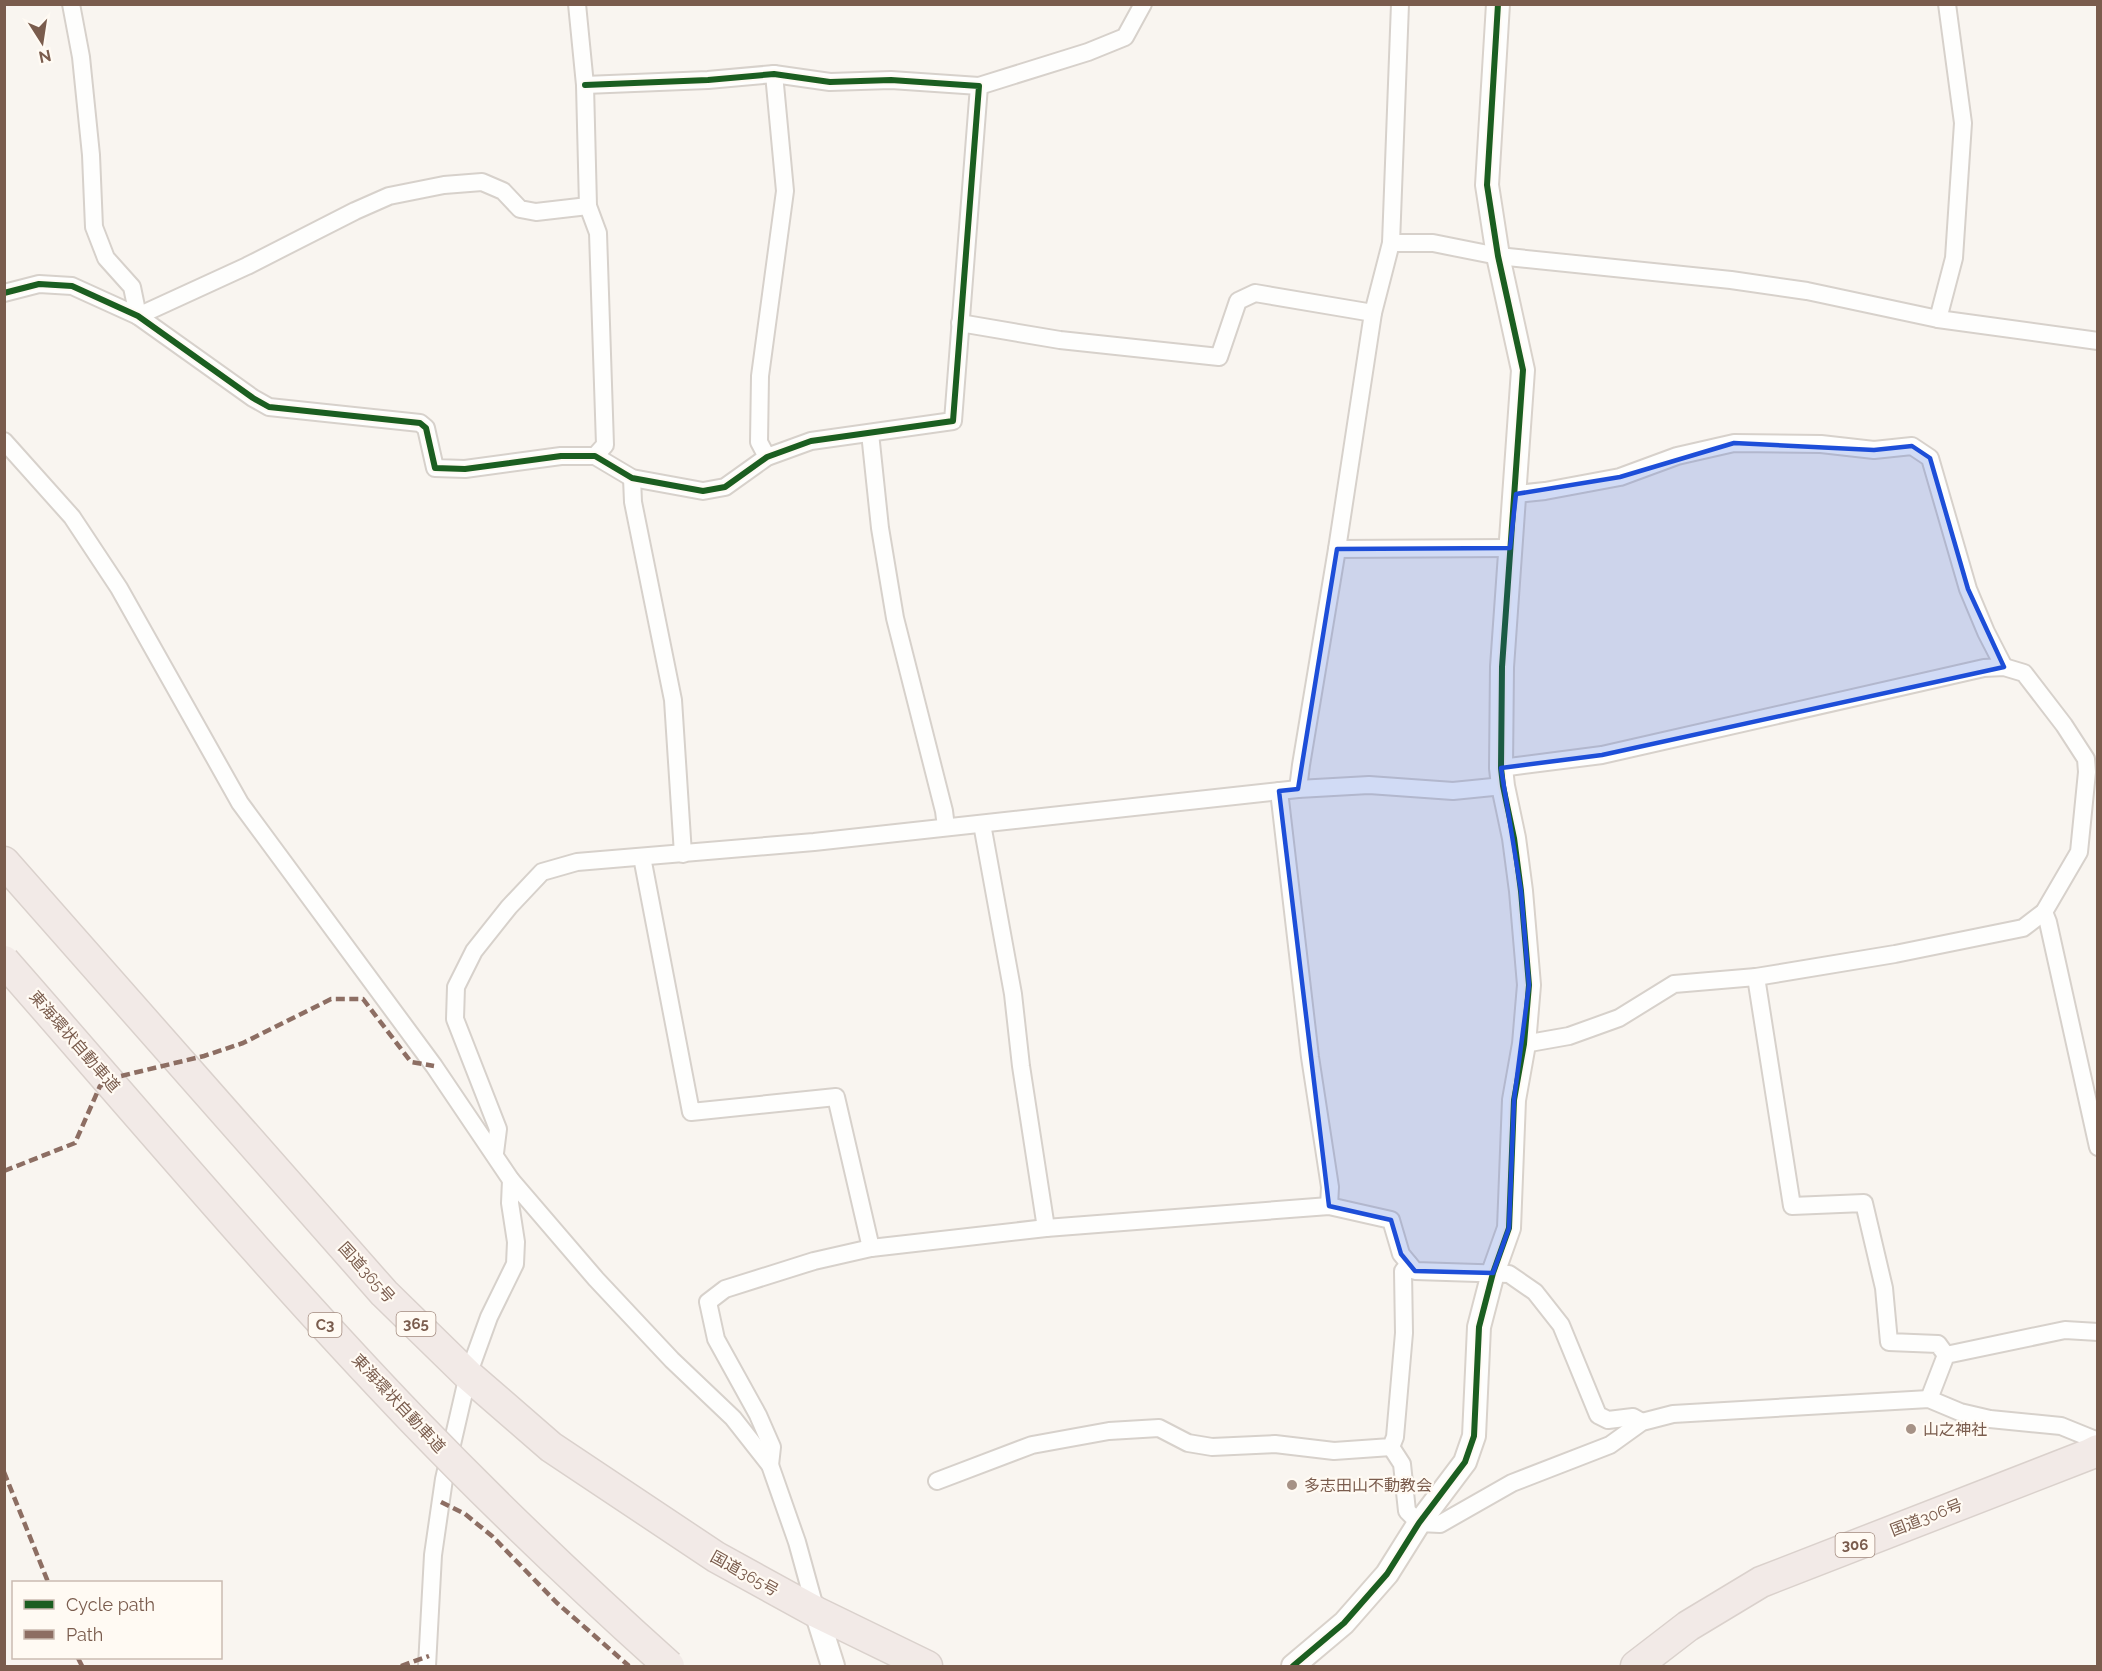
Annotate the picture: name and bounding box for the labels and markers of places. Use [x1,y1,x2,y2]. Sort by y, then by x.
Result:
place label: 山之神社 [1923,1420,1987,1439]
marker: 山之神社 [1904,1422,1918,1436]
place label: 多志田山不動教会 [1304,1476,1432,1495]
marker: 多志田山不動教会 [1285,1478,1299,1492]

